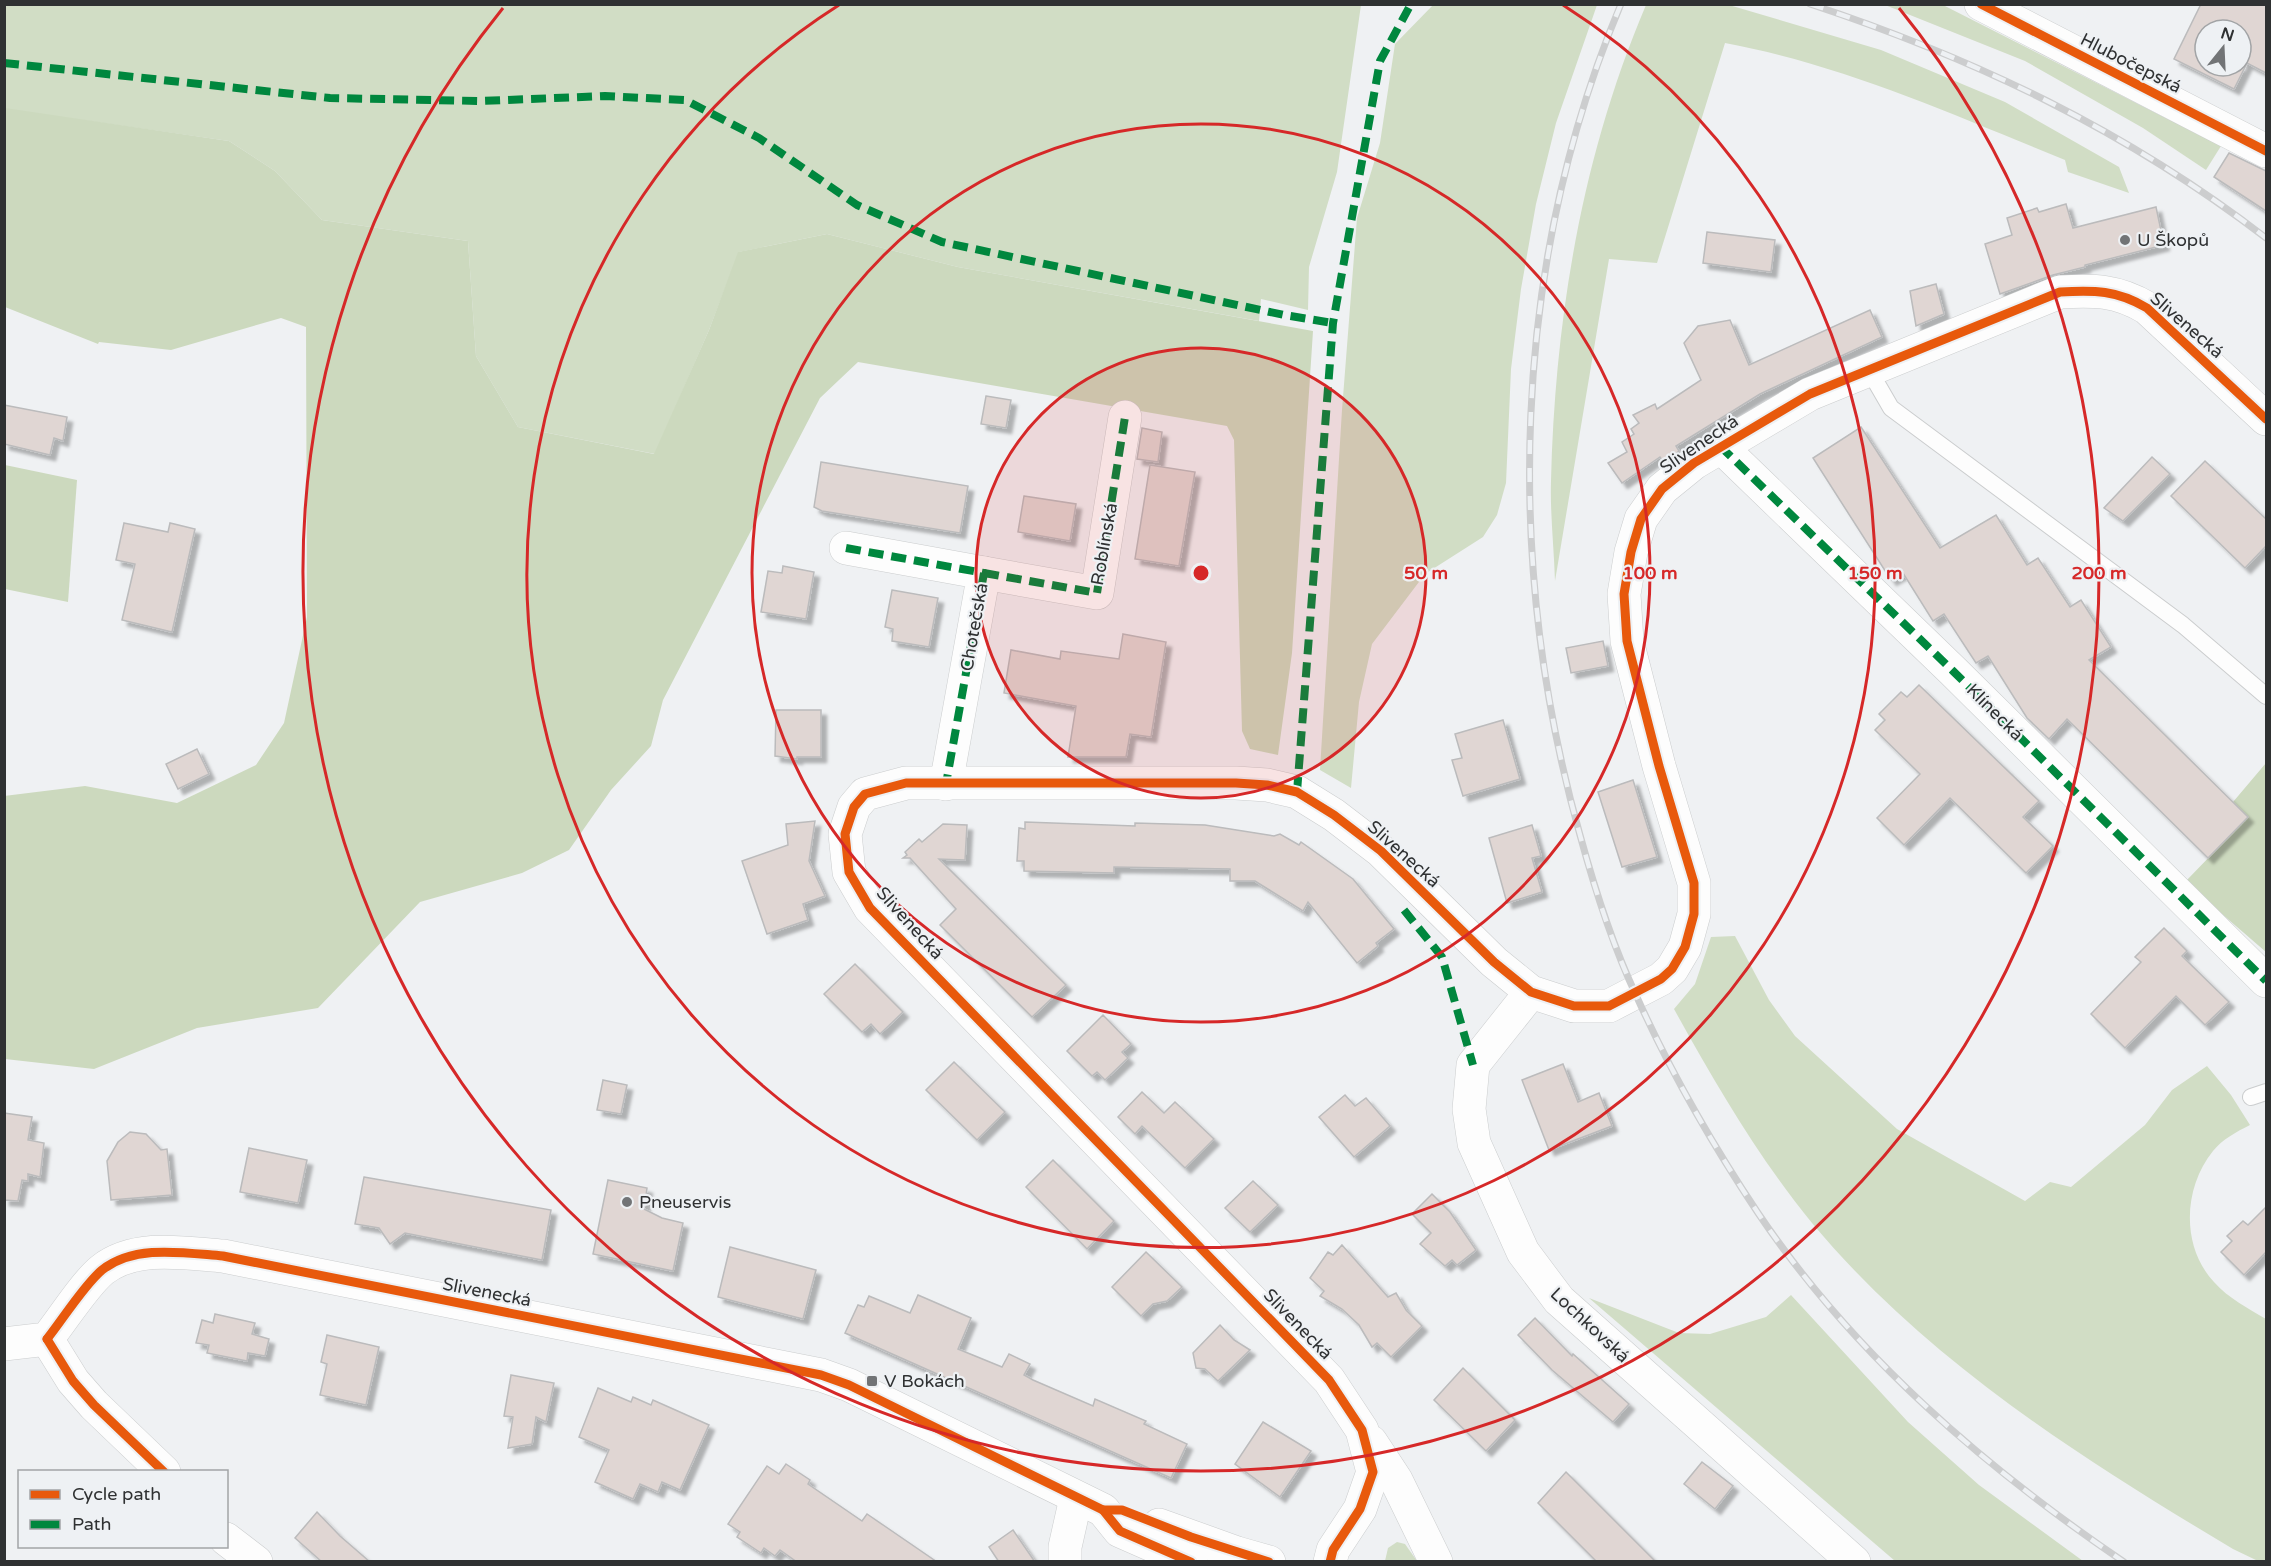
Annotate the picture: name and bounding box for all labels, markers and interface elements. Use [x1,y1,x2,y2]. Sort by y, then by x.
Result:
north arrow [2193,18,2253,78]
text: N [2218,23,2237,46]
street label: Hlubočepská [2077,28,2185,98]
place label: U Škopů [2137,229,2209,251]
marker: U Škopů [2118,233,2132,247]
street label: Slivenecká [2146,287,2228,363]
street label: Slivenecká [1656,410,1742,478]
street label: Roblínská [1086,501,1122,587]
text: 50 m [1404,562,1448,584]
text: 100 m [1622,562,1678,584]
text: 150 m [1847,562,1903,584]
text: 200 m [2071,562,2127,584]
centre of rings [1191,563,1211,583]
street label: Chotečská [955,581,993,673]
street label: Klínecká [1962,679,2028,745]
street label: Slivenecká [1363,816,1445,892]
street label: Slivenecká [872,882,948,964]
place label: Pneuservis [639,1191,731,1213]
marker: Pneuservis [620,1195,634,1209]
street label: Slivenecká [441,1273,533,1311]
street label: Lochkovská [1546,1283,1634,1367]
street label: Slivenecká [1259,1284,1337,1364]
place label: V Bokách [884,1370,965,1392]
marker: V Bokách [865,1374,879,1388]
legend [18,1470,228,1548]
text: Cycle path [72,1483,161,1505]
text: Path [72,1513,111,1535]

